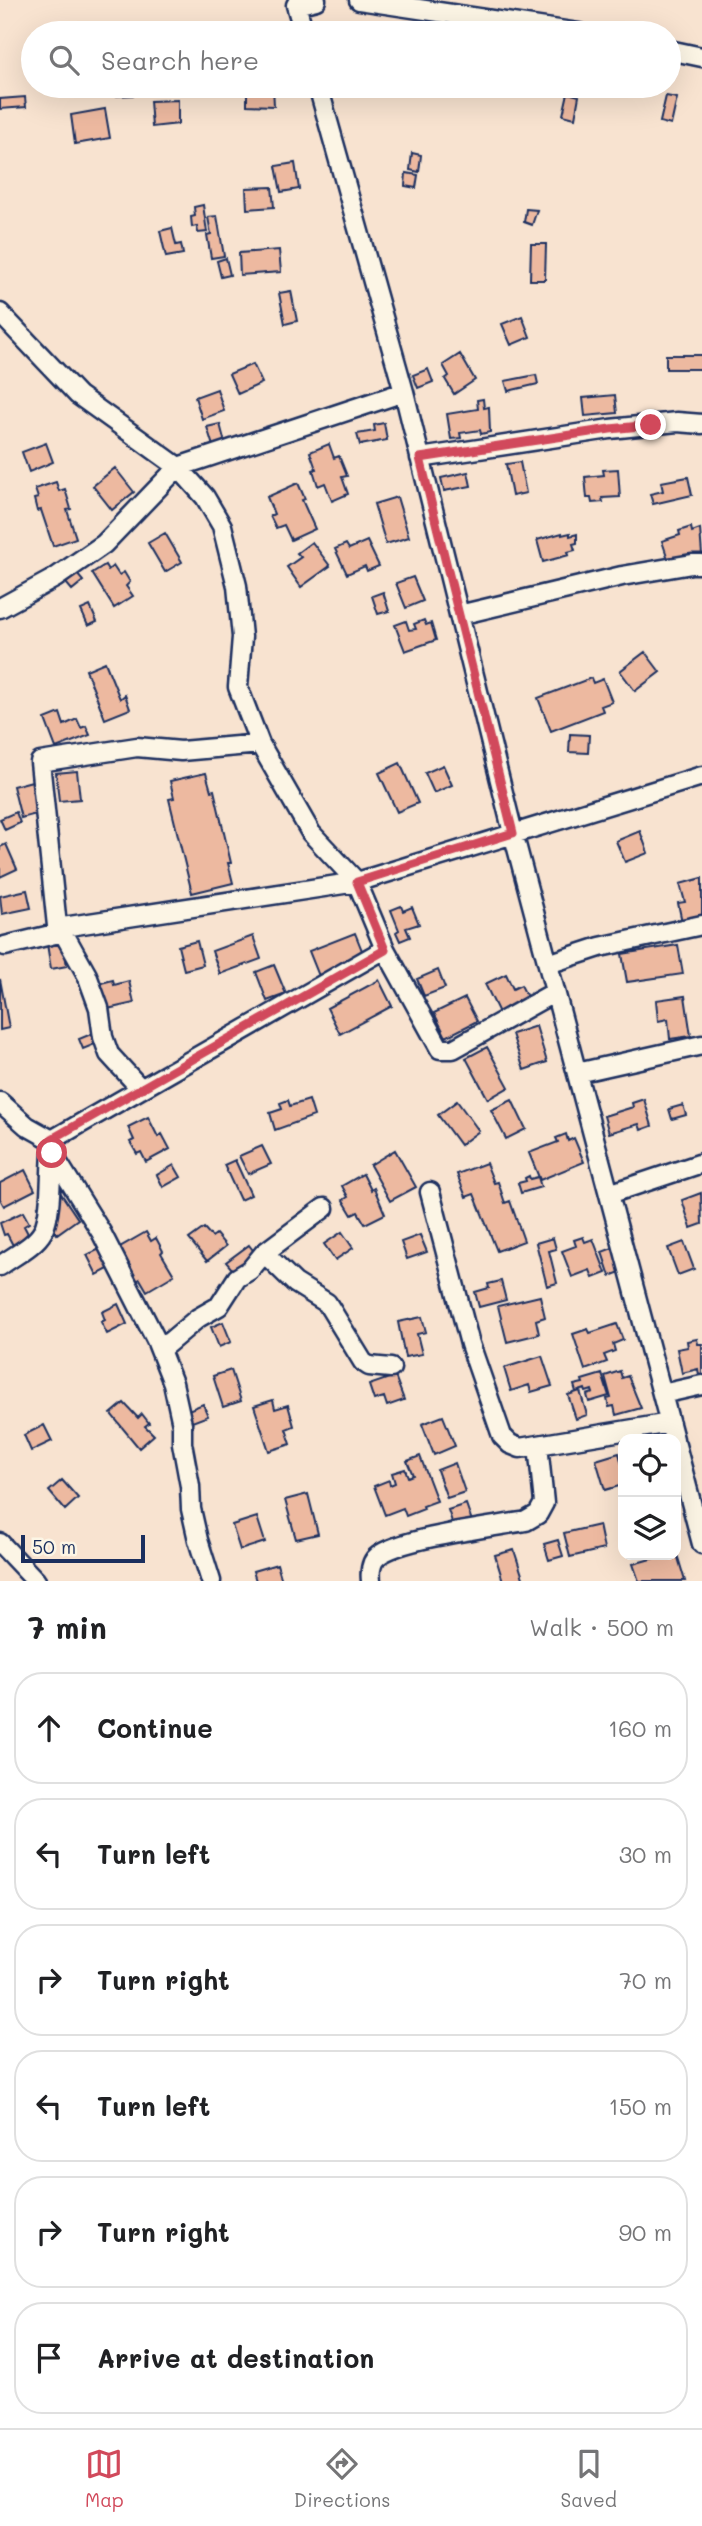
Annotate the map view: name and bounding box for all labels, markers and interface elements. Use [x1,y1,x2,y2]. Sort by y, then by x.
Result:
search box [21,21,681,98]
icon: search [45,41,83,79]
text: Search here [101,43,259,77]
route end [635,409,666,440]
route start [36,1137,67,1168]
map controls [618,1434,681,1560]
button: locate [618,1434,681,1497]
button: layers [618,1497,681,1560]
scale bar [21,1532,145,1564]
text: 50 m [32,1534,76,1559]
text: 7 min [28,1607,107,1647]
text: Walk · 500 m [529,1612,674,1642]
icon: ahead [30,1709,68,1747]
text: Continue [97,1711,213,1745]
text: 160 m [608,1713,672,1743]
icon: left [30,1835,68,1873]
text: Turn left [97,1837,210,1871]
text: 30 m [619,1839,672,1869]
icon: right [30,1961,68,1999]
text: Turn right [97,1963,230,1997]
text: 70 m [619,1965,672,1995]
icon: left [30,2087,68,2125]
text: Turn left [97,2089,210,2123]
text: 150 m [608,2091,672,2121]
icon: right [30,2213,68,2251]
text: Turn right [97,2215,230,2249]
text: 90 m [619,2217,672,2247]
icon: arrive [30,2339,68,2377]
text: Arrive at destination [97,2341,374,2375]
tab: Map [85,2445,124,2512]
tab: Directions [294,2445,390,2512]
tab: Saved [561,2445,617,2512]

